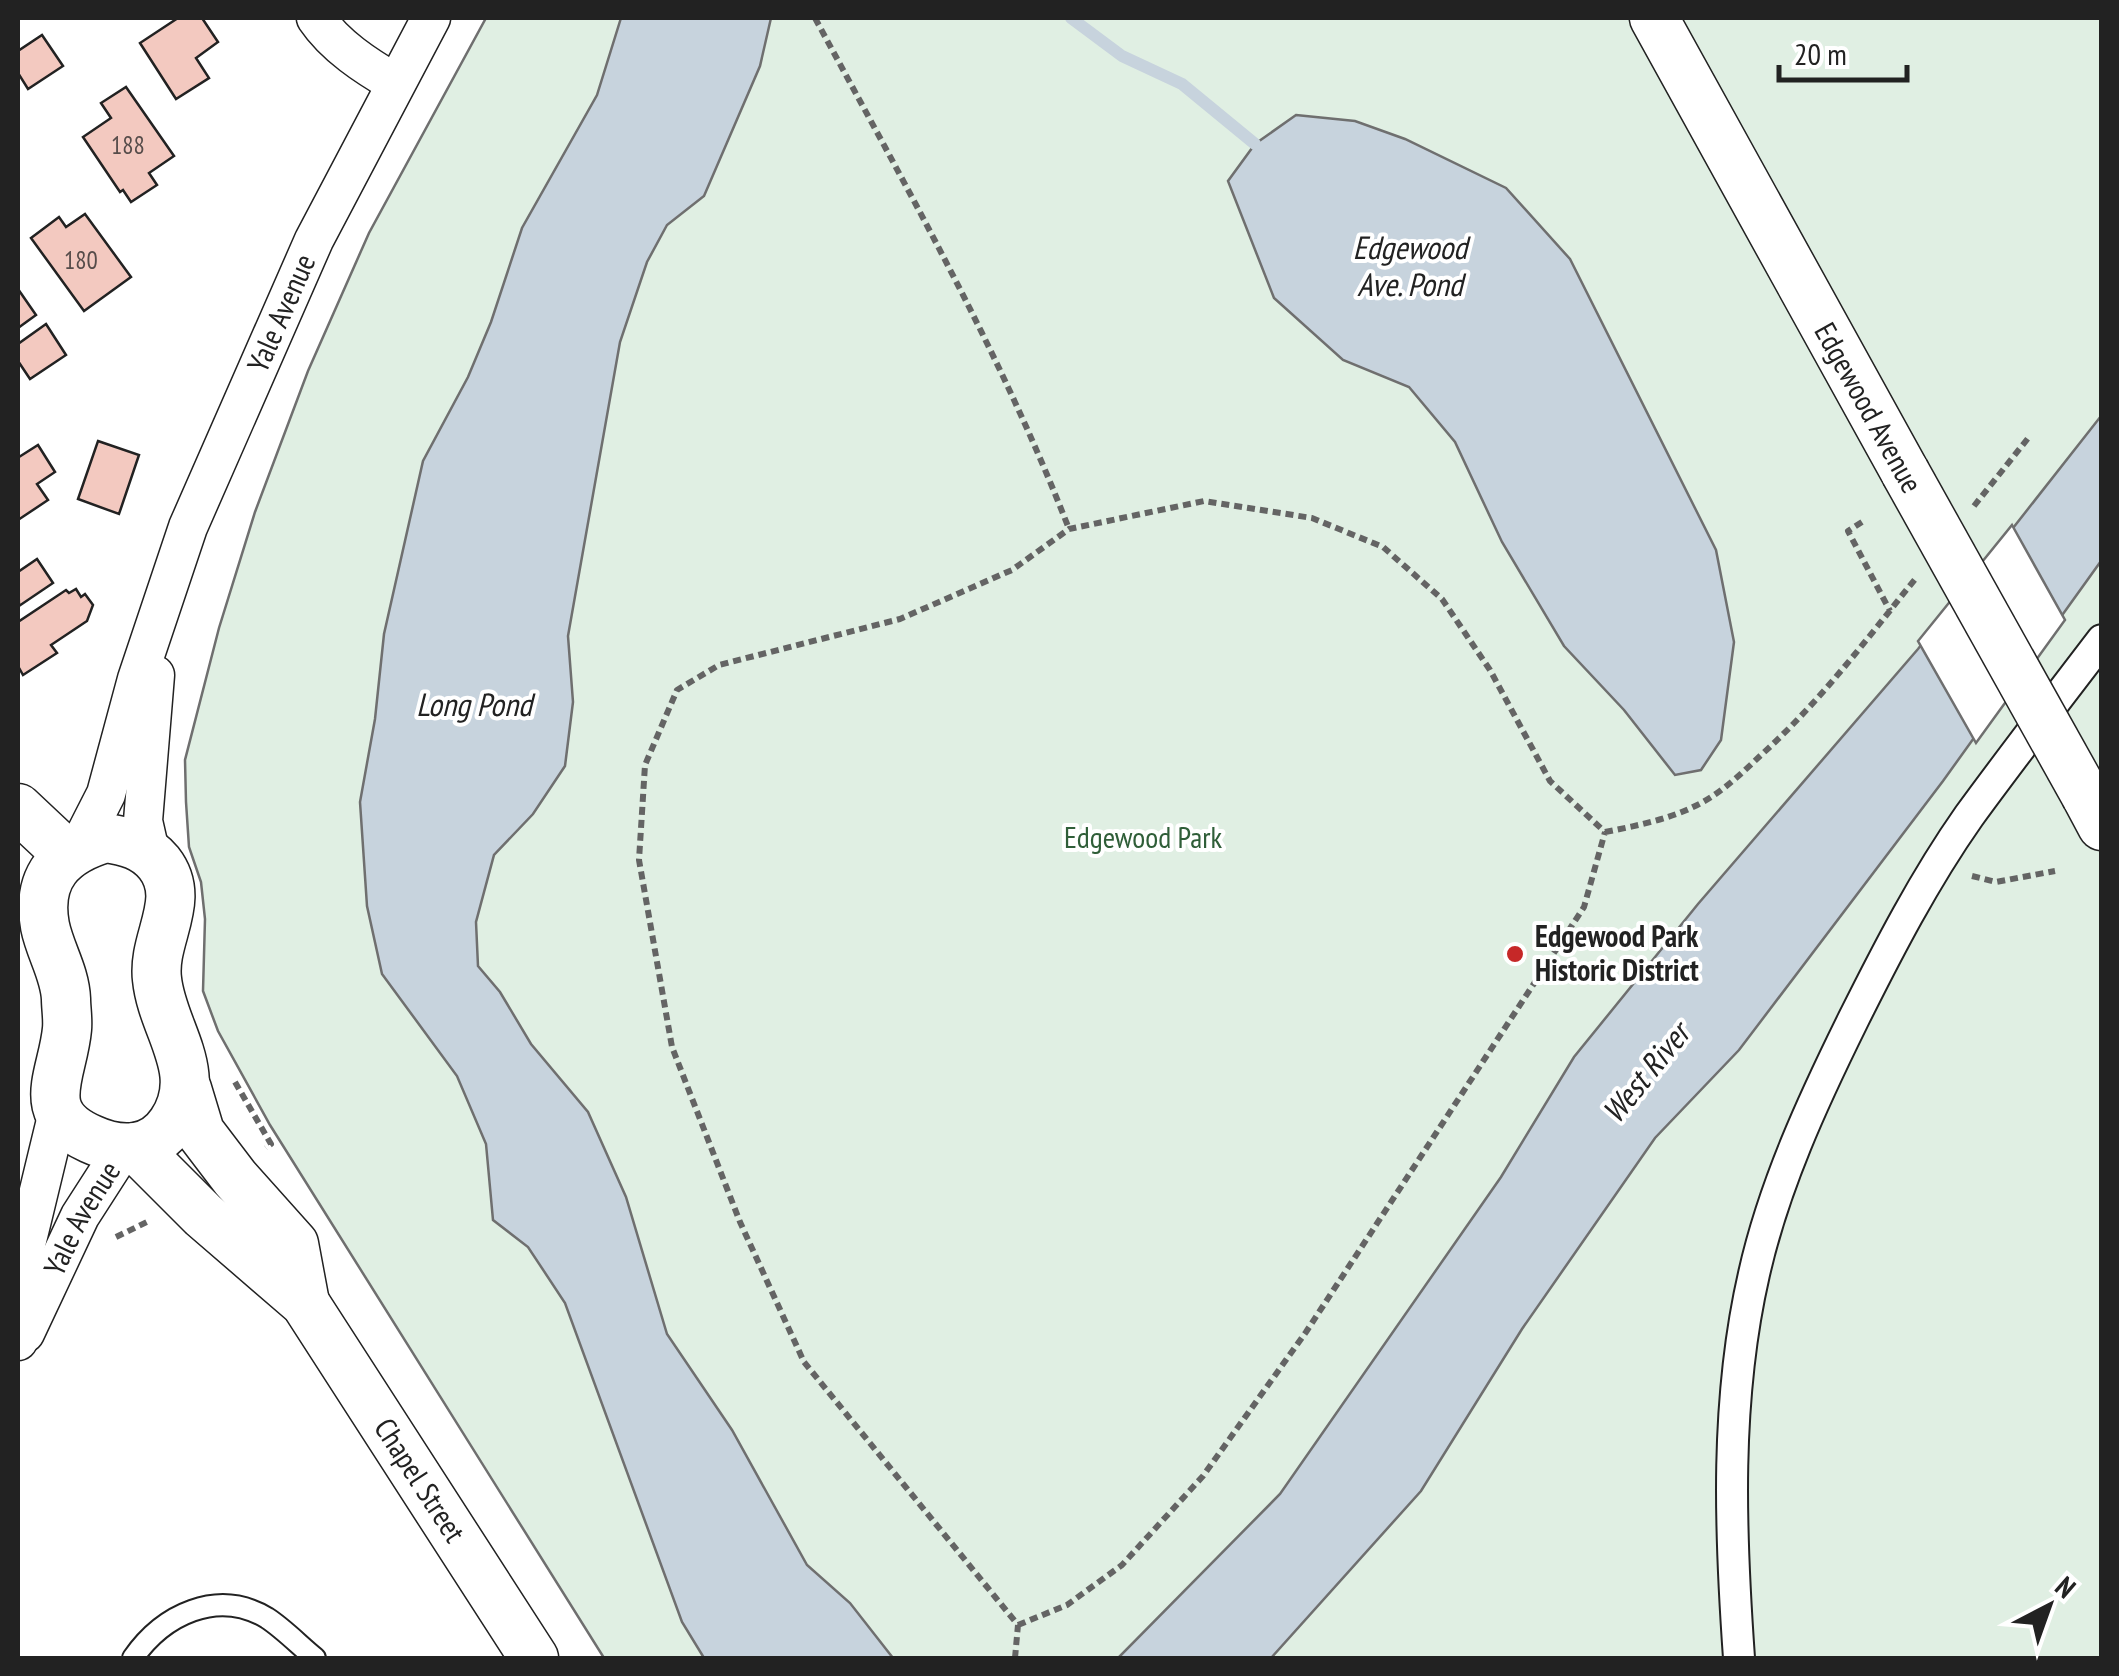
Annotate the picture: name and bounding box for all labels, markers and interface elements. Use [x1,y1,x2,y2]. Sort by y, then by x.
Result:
scale bar [1779,20,1906,82]
text: 20 m [1794,34,1847,73]
house number: 188 [111,129,145,161]
water label: Edgewood Ave. Pond [1353,226,1471,305]
house number: 180 [64,244,98,276]
street label: Yale Avenue [237,248,323,378]
street label: Edgewood Avenue [1807,315,1932,499]
water label: Long Pond [416,683,536,725]
park label: Edgewood Park [1064,817,1222,856]
place label: Edgewood Park Historic District [1535,916,1699,989]
marker: Edgewood Park Historic District [1504,943,1526,965]
water label: West River [1592,1011,1701,1131]
street label: Yale Avenue [34,1153,128,1281]
street label: Chapel Street [366,1410,475,1550]
north arrow [1999,1556,2099,1656]
text: N [2048,1568,2084,1606]

